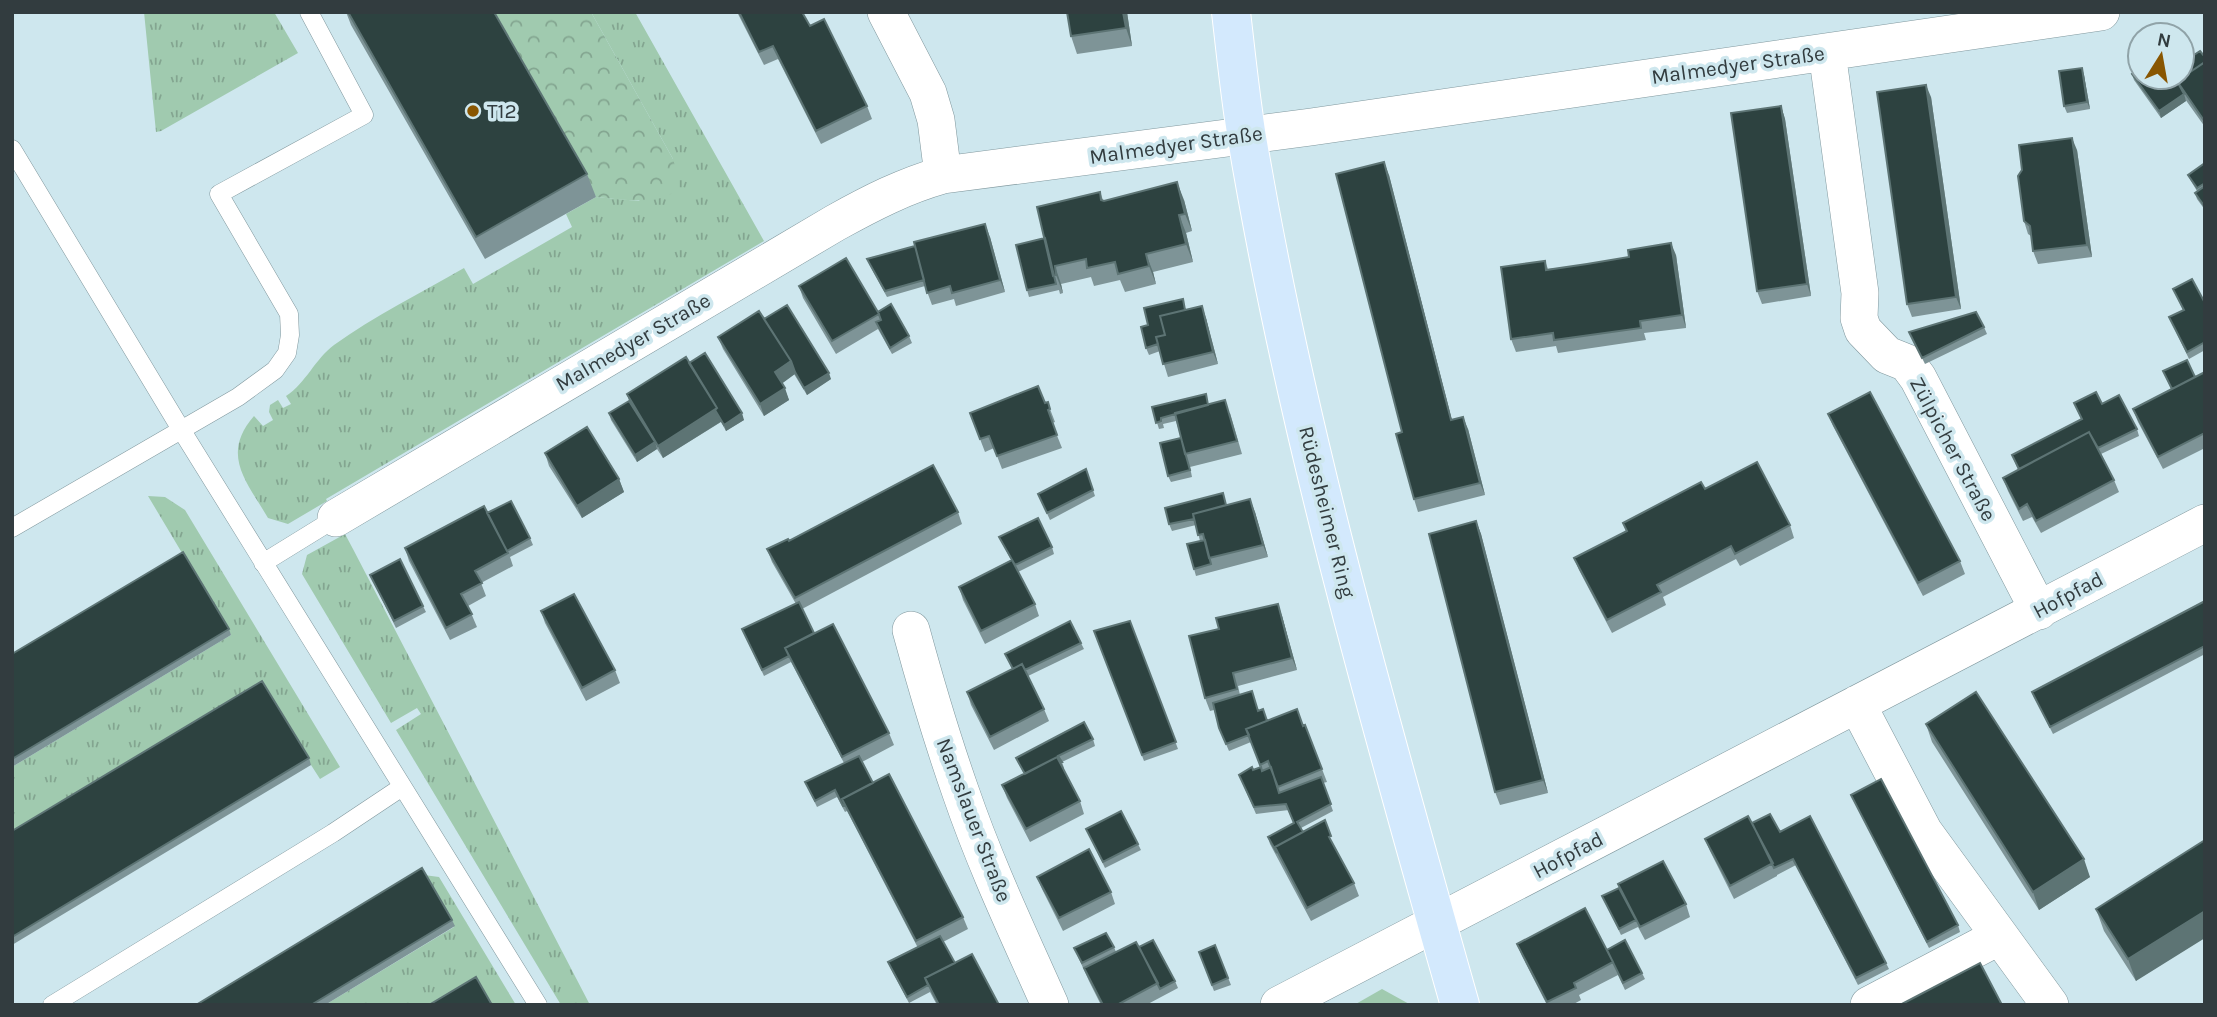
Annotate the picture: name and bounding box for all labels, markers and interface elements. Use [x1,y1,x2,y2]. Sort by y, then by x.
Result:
north arrow [2126,21,2196,91]
text: N [2155,28,2173,52]
street label: Malmedyer Straße [1650,41,1826,89]
place label: T12 [487,99,517,123]
marker: T12 [465,103,481,119]
street label: Malmedyer Straße [1088,121,1264,169]
street label: Malmedyer Straße [551,288,715,396]
street label: Zülpicher Straße [1905,373,2001,525]
street label: Rüdesheimer Ring [1294,424,1360,601]
street label: Hofpfad [2029,567,2107,623]
street label: Namslauer Straße [932,735,1016,905]
street label: Hofpfad [1529,827,1607,883]

